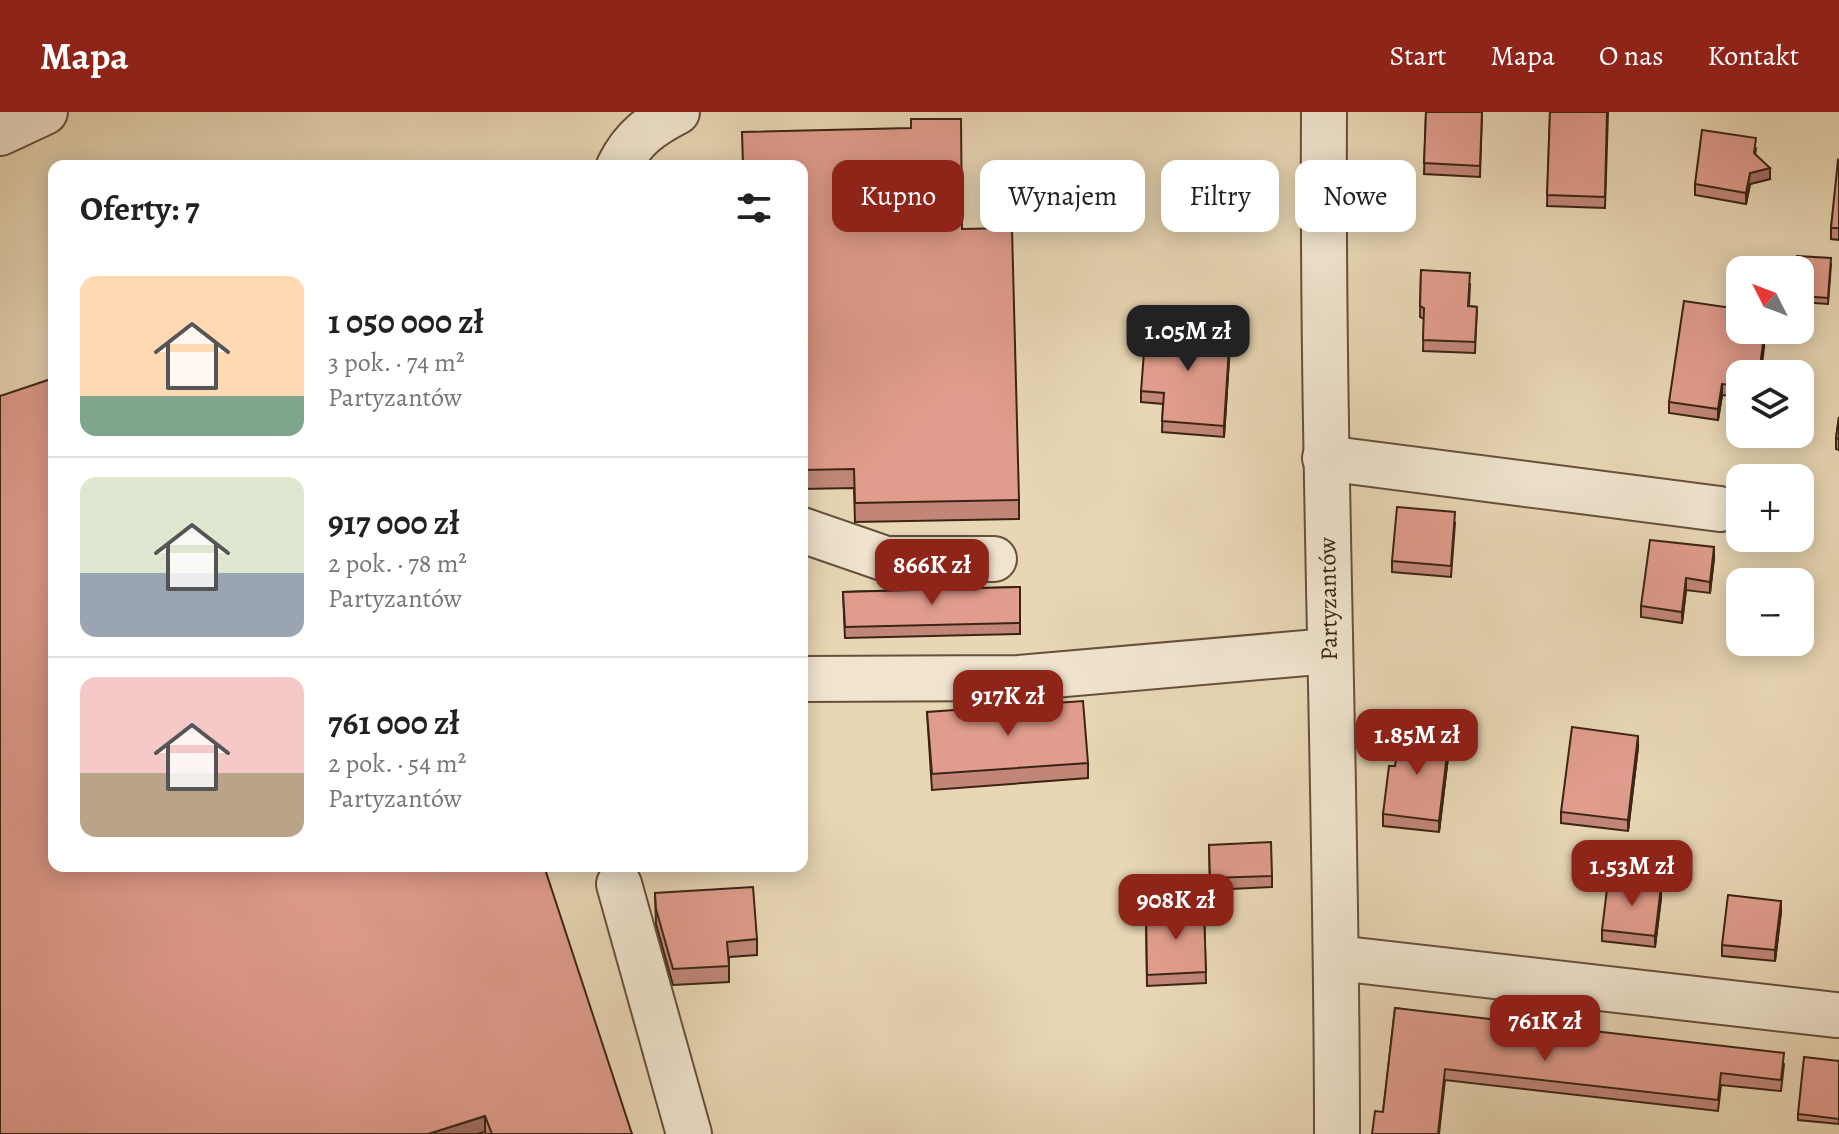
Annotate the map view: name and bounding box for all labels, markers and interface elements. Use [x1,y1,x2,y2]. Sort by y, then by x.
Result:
text: Mapa [40,30,129,82]
text: Start [1390,37,1447,75]
text: Mapa [1491,37,1555,75]
text: O nas [1599,37,1664,75]
text: Kontakt [1708,37,1799,75]
chip: Kupno [832,160,964,232]
chip: Wynajem [980,160,1145,232]
chip: Filtry [1161,160,1279,232]
chip: Nowe [1295,160,1416,232]
text: Oferty: 7 [80,185,199,232]
icon: filters [732,186,776,230]
north arrow [1726,256,1814,344]
map controls [1726,256,1814,656]
text: 1 050 000 zł [328,298,484,345]
pin: 1.05M zł [1105,305,1271,373]
icon: home [144,308,240,404]
text: 1.05M zł [1145,313,1231,348]
text: 3 pok. · 74 m² [328,345,464,380]
button: layers [1726,360,1814,448]
text: Partyzantów [328,380,462,415]
button: + [1726,464,1814,552]
text: 917 000 zł [328,499,459,546]
icon: home [144,509,240,605]
street label: Partyzantów [1311,537,1345,661]
pin: 866K zł [858,539,1006,607]
text: 2 pok. · 78 m² [328,546,467,581]
text: 866K zł [893,547,971,582]
button: − [1726,568,1814,656]
text: Partyzantów [328,581,462,616]
pin: 917K zł [934,670,1082,738]
text: 917K zł [971,678,1045,713]
text: 761 000 zł [328,699,460,746]
icon: home [144,709,240,805]
pin: 1.85M zł [1334,709,1500,777]
text: 1.85M zł [1374,717,1460,752]
text: 2 pok. · 54 m² [328,746,466,781]
text: Partyzantów [328,781,462,816]
pin: 1.53M zł [1549,840,1715,908]
text: 1.53M zł [1590,848,1674,883]
pin: 908K zł [1102,874,1250,942]
text: 908K zł [1136,882,1216,917]
pin: 761K zł [1471,995,1619,1063]
text: 761K zł [1508,1003,1582,1038]

